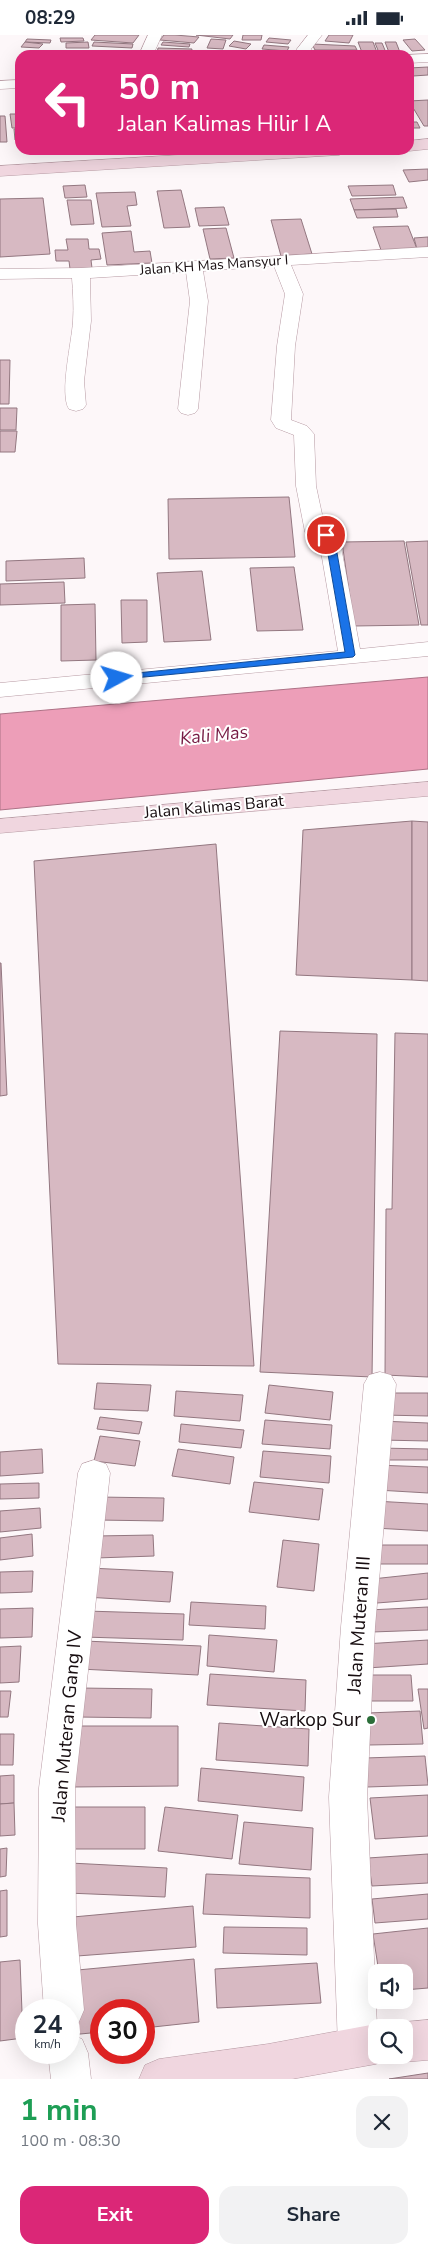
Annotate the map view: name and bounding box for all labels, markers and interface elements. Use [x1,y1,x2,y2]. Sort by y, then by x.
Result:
text: 08:29 [25,5,75,31]
text: 50 m [118,64,200,111]
icon: left [35,70,100,135]
text: Jalan Kalimas Hilir I A [118,109,331,139]
street label: Jalan KH Mas Mansyur I [138,250,289,280]
pin [305,514,347,556]
icon: arrive [312,521,340,549]
position arrow [90,651,142,703]
water label: Kali Mas [179,719,249,751]
street label: Jalan Kalimas Barat [142,790,285,824]
street label: Jalan Muteran III [341,1555,377,1696]
street label: Jalan Muteran Gang IV [46,1628,88,1824]
place label: Warkop Sur [259,1707,361,1733]
marker: Warkop Sur [365,1714,377,1726]
map controls [368,1964,413,2064]
button: sound [368,1964,413,2009]
speed limit sign: 30 [90,1999,155,2064]
text: 24 [32,2008,63,2042]
button: search [368,2019,413,2064]
text: km/h [34,2036,61,2052]
text: 1 min [20,2090,98,2131]
button: close [356,2096,408,2148]
text: 100 m · 08:30 [20,2130,121,2152]
button: Exit [20,2186,209,2244]
button: Share [219,2186,408,2244]

